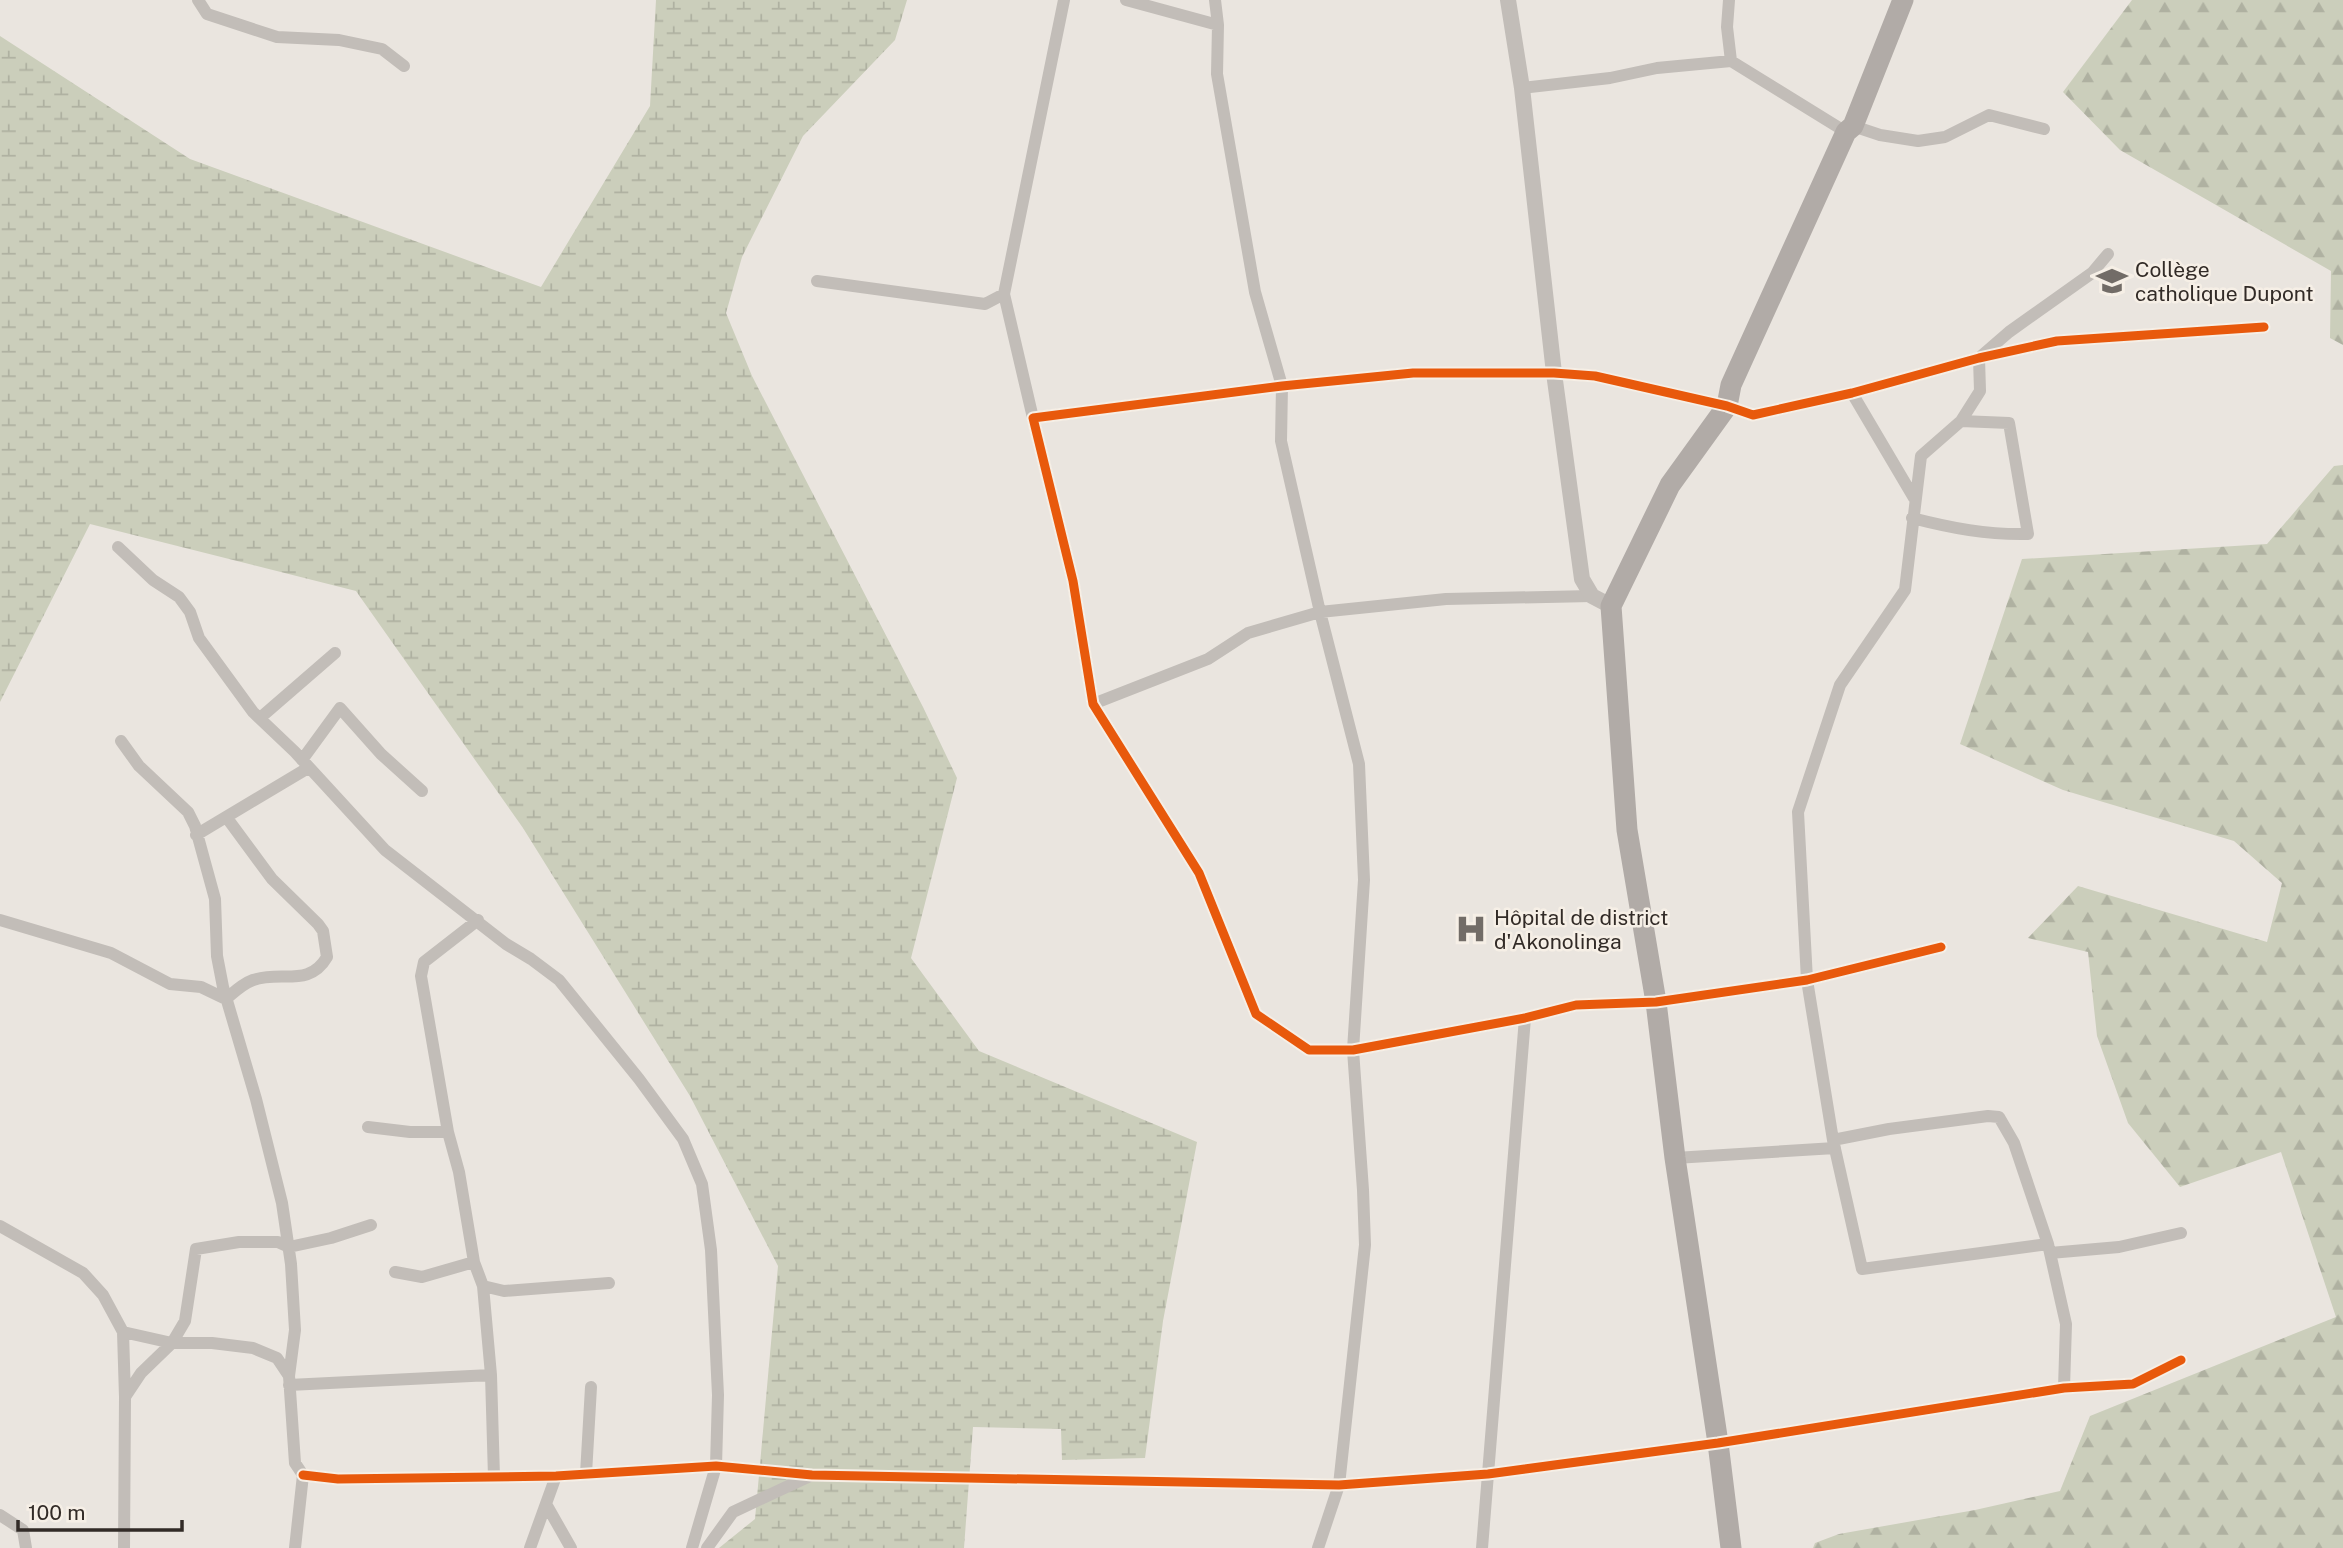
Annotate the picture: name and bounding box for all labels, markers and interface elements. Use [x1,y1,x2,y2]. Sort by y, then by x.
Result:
place label: Collège catholique Dupont [2135,257,2314,306]
school or university icon: Collège catholique Dupont [2095,264,2129,298]
place label: Hôpital de district d'Akonolinga [1494,905,1668,954]
hospital icon: Hôpital de district d'Akonolinga [1454,912,1488,946]
scale bar [18,1488,182,1532]
text: 100 m [28,1500,85,1525]

